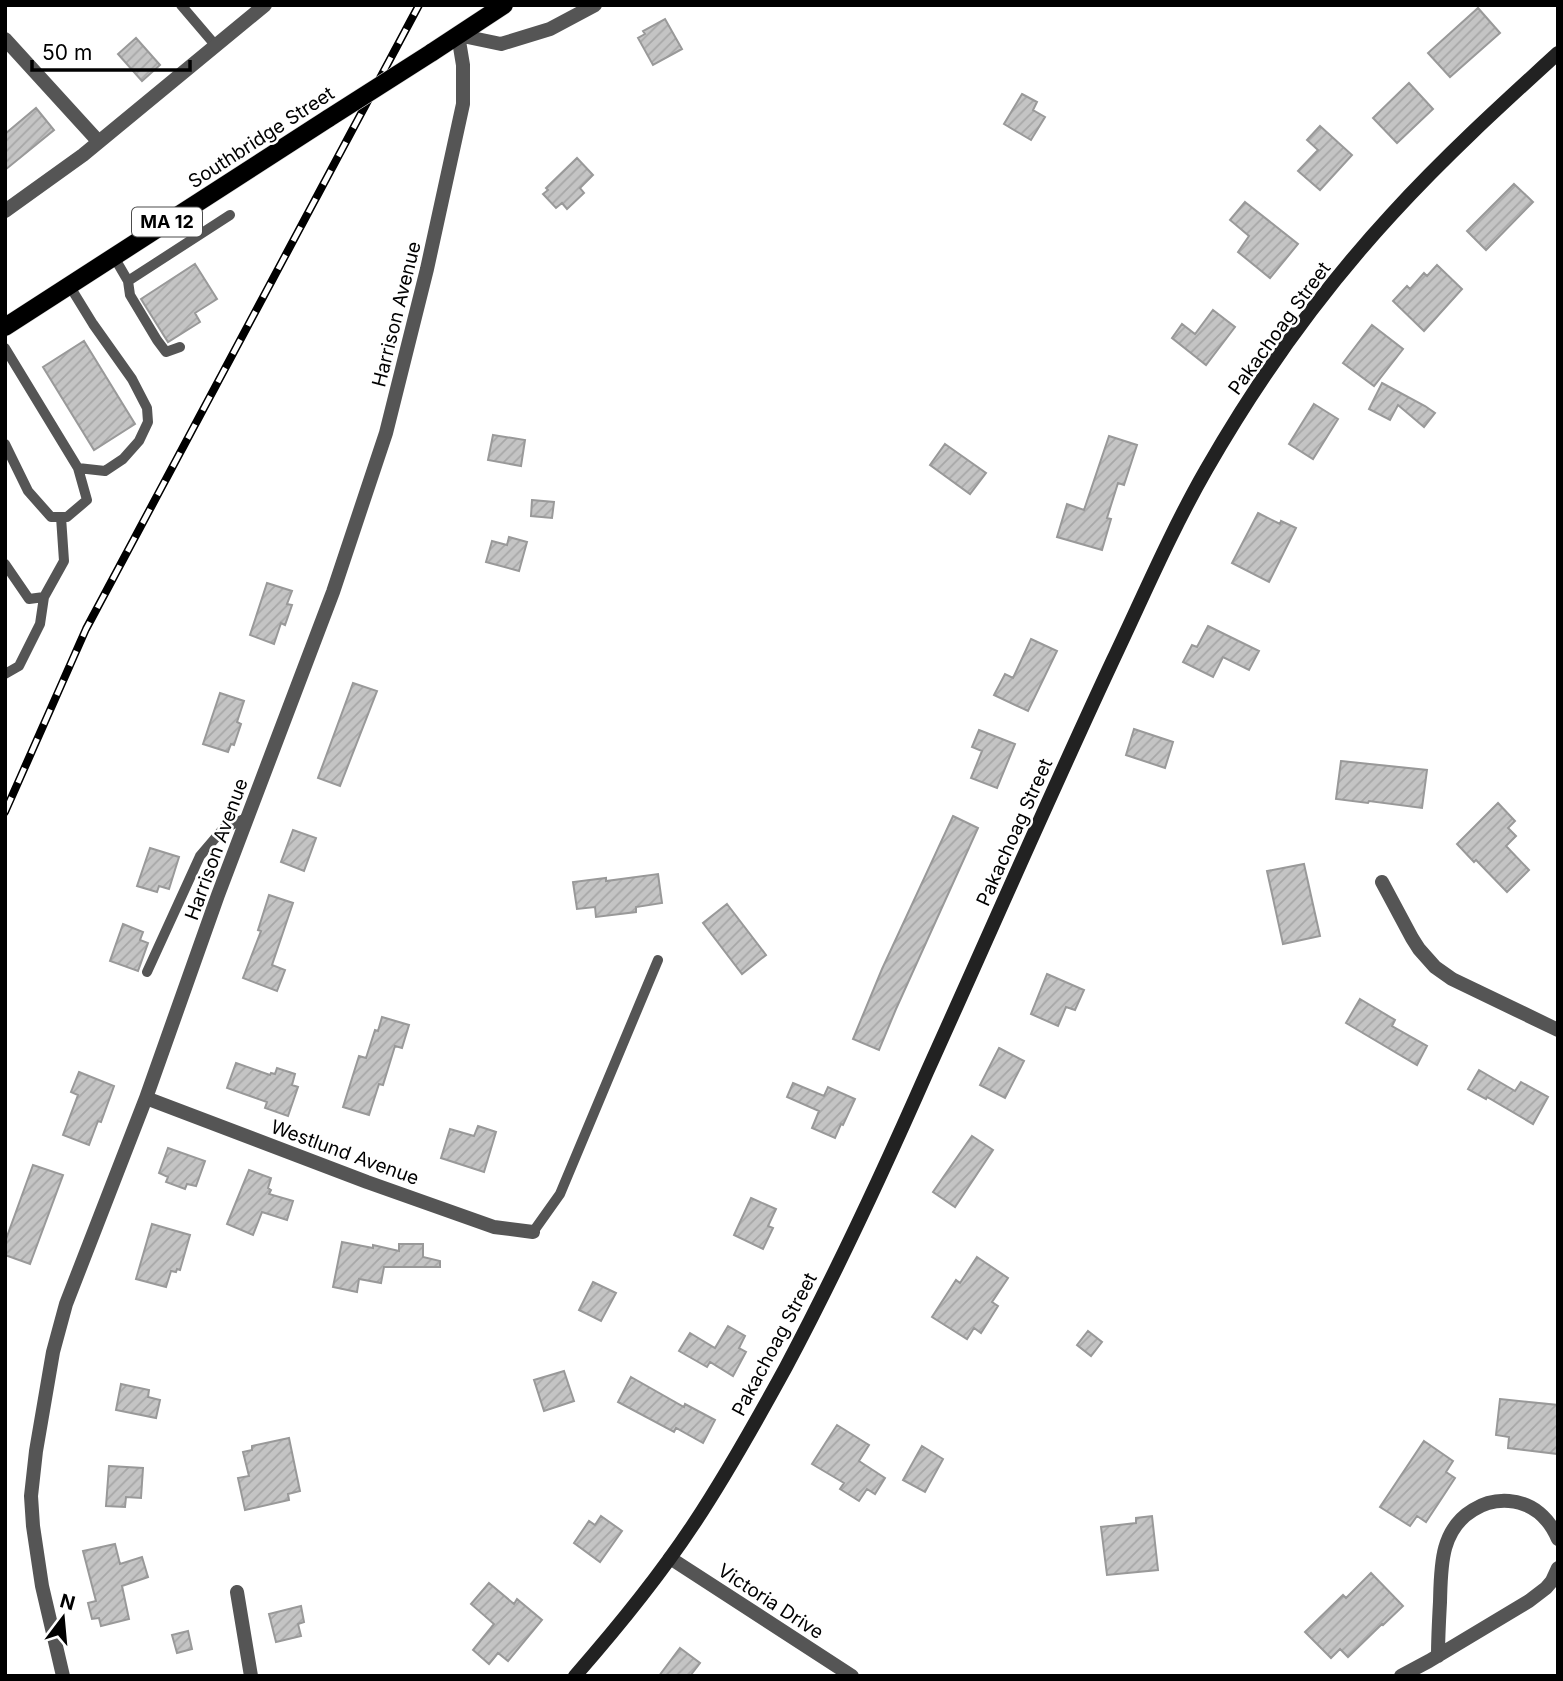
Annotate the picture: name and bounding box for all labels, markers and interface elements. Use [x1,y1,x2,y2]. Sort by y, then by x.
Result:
scale bar [32,28,189,72]
text: 50 m [42,40,92,65]
street label: Southbridge Street [184,82,339,193]
road number: MA 12 [132,208,202,236]
street label: Harrison Avenue [367,239,426,389]
street label: Pakachoag Street [1223,257,1335,399]
street label: Pakachoag Street [972,755,1057,909]
street label: Harrison Avenue [180,775,253,923]
street label: Westlund Avenue [268,1115,422,1190]
street label: Pakachoag Street [727,1269,822,1420]
street label: Victoria Drive [714,1559,828,1644]
north arrow [28,1583,98,1653]
text: N [57,1589,78,1615]

